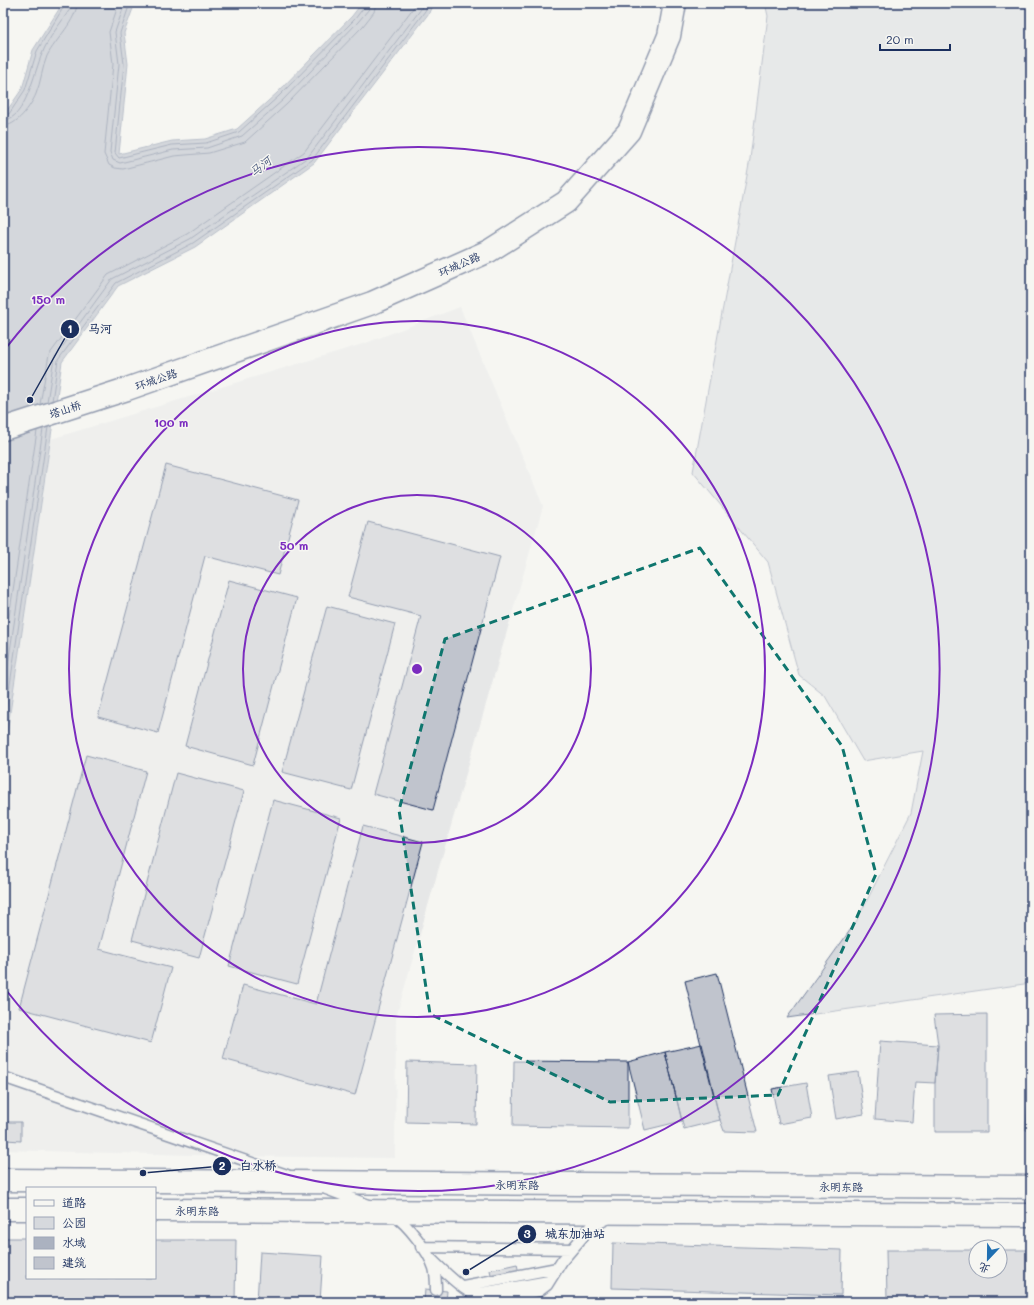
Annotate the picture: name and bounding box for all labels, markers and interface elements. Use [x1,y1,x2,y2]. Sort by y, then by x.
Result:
scale bar [880,26,950,52]
text: 20 m [886,31,914,47]
water label: 马河 [246,151,276,180]
street label: 环城公路 [436,248,482,280]
text: 150 m [31,291,65,307]
callout: 马河 [60,317,120,341]
text: 1 [67,320,73,336]
text: 马河 [88,320,112,336]
street label: 环城公路 [133,365,179,393]
street label: 塔山桥 [47,397,83,421]
text: 100 m [154,414,188,430]
text: 50 m [280,537,308,553]
centre of rings [410,662,424,676]
callout: 白水桥 [212,1154,284,1178]
text: 2 [219,1157,226,1173]
text: 白水桥 [240,1157,277,1173]
street label: 永明东路 [495,1177,539,1192]
street label: 永明东路 [819,1179,863,1194]
legend [26,1187,156,1279]
text: 道路 [62,1194,86,1210]
street label: 永明东路 [175,1203,219,1218]
text: 公园 [62,1214,86,1230]
callout: 城东加油站 [517,1222,613,1246]
text: 3 [523,1225,531,1241]
text: 城东加油站 [545,1225,605,1241]
text: 水域 [62,1234,86,1250]
north arrow [968,1239,1008,1279]
text: 建筑 [62,1254,86,1270]
text: 北 [976,1260,992,1278]

